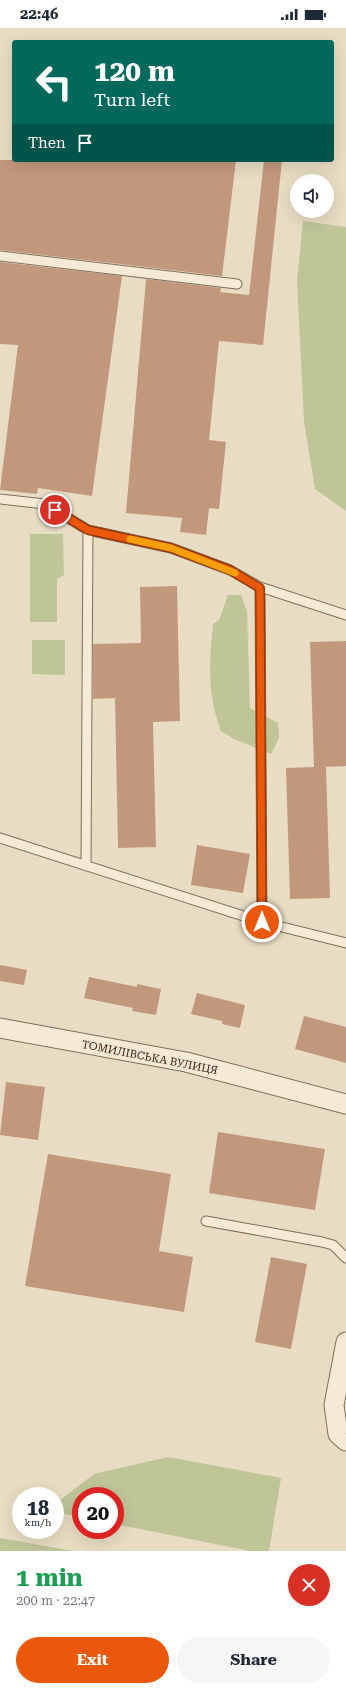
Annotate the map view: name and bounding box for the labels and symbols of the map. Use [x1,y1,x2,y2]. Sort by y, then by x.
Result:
pin [38,493,72,527]
position arrow [241,901,283,943]
street label: ТОМИЛІВСЬКА ВУЛИЦЯ [81,1038,219,1077]
speed limit sign: 20 [72,1487,124,1539]

